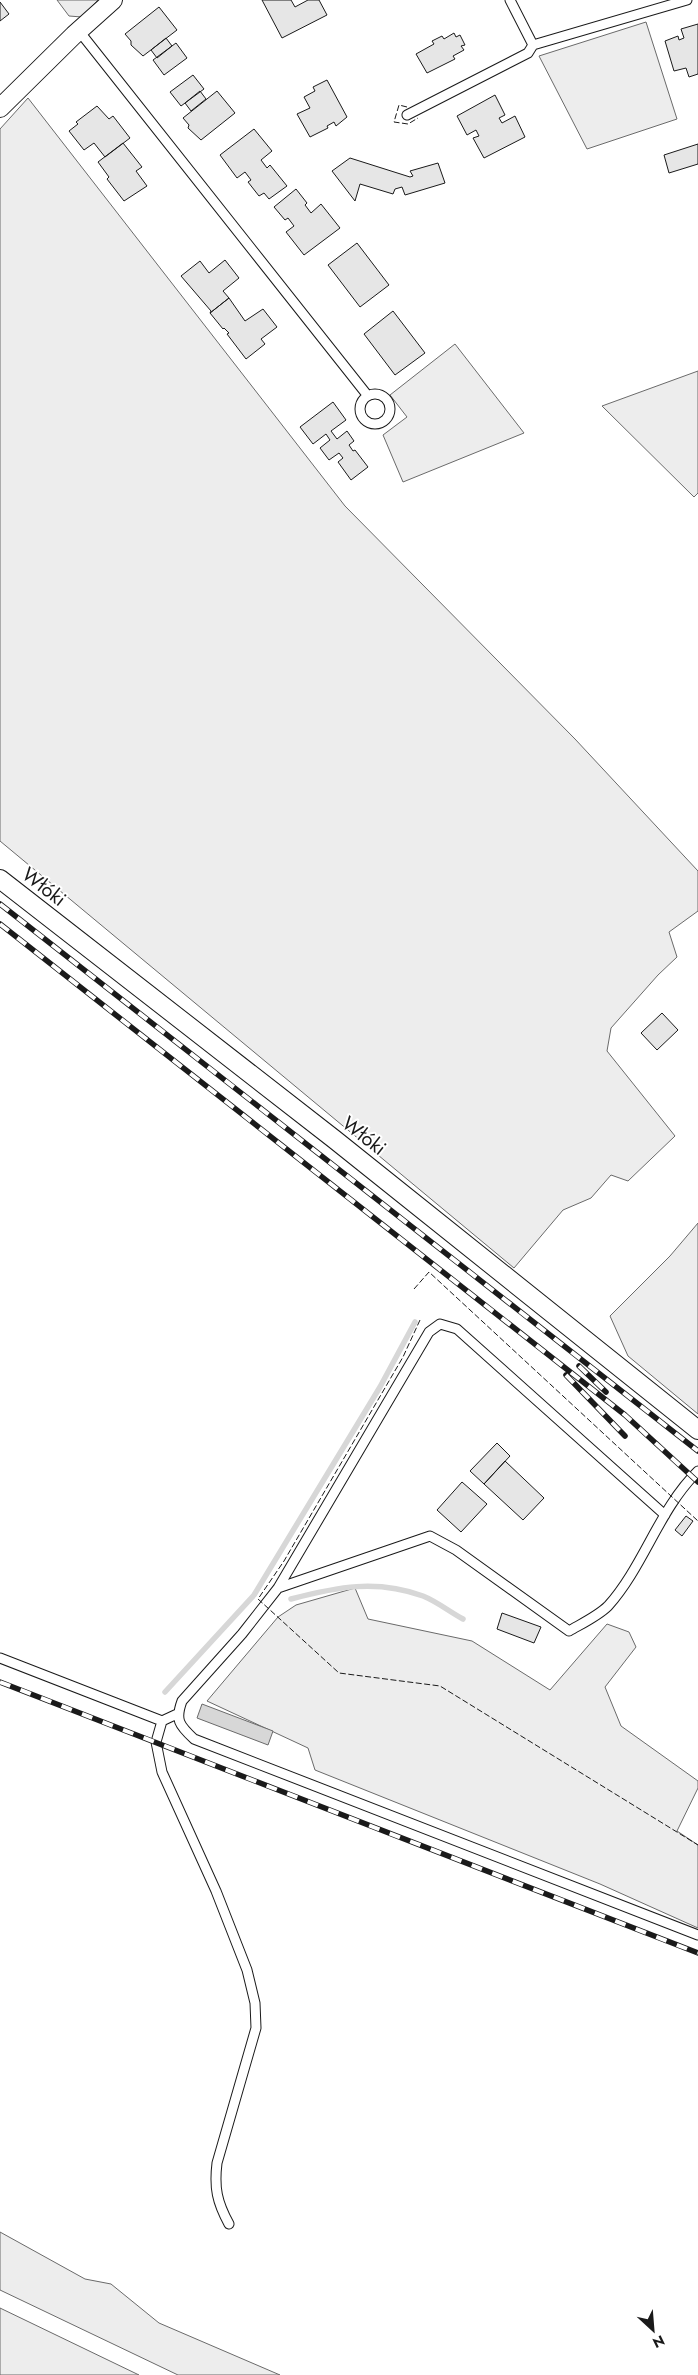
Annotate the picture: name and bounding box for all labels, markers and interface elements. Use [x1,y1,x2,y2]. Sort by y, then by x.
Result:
street label: Włóki [16,860,72,914]
street label: Włóki [336,1109,392,1163]
north arrow [628,2305,678,2355]
text: N [649,2330,668,2353]

